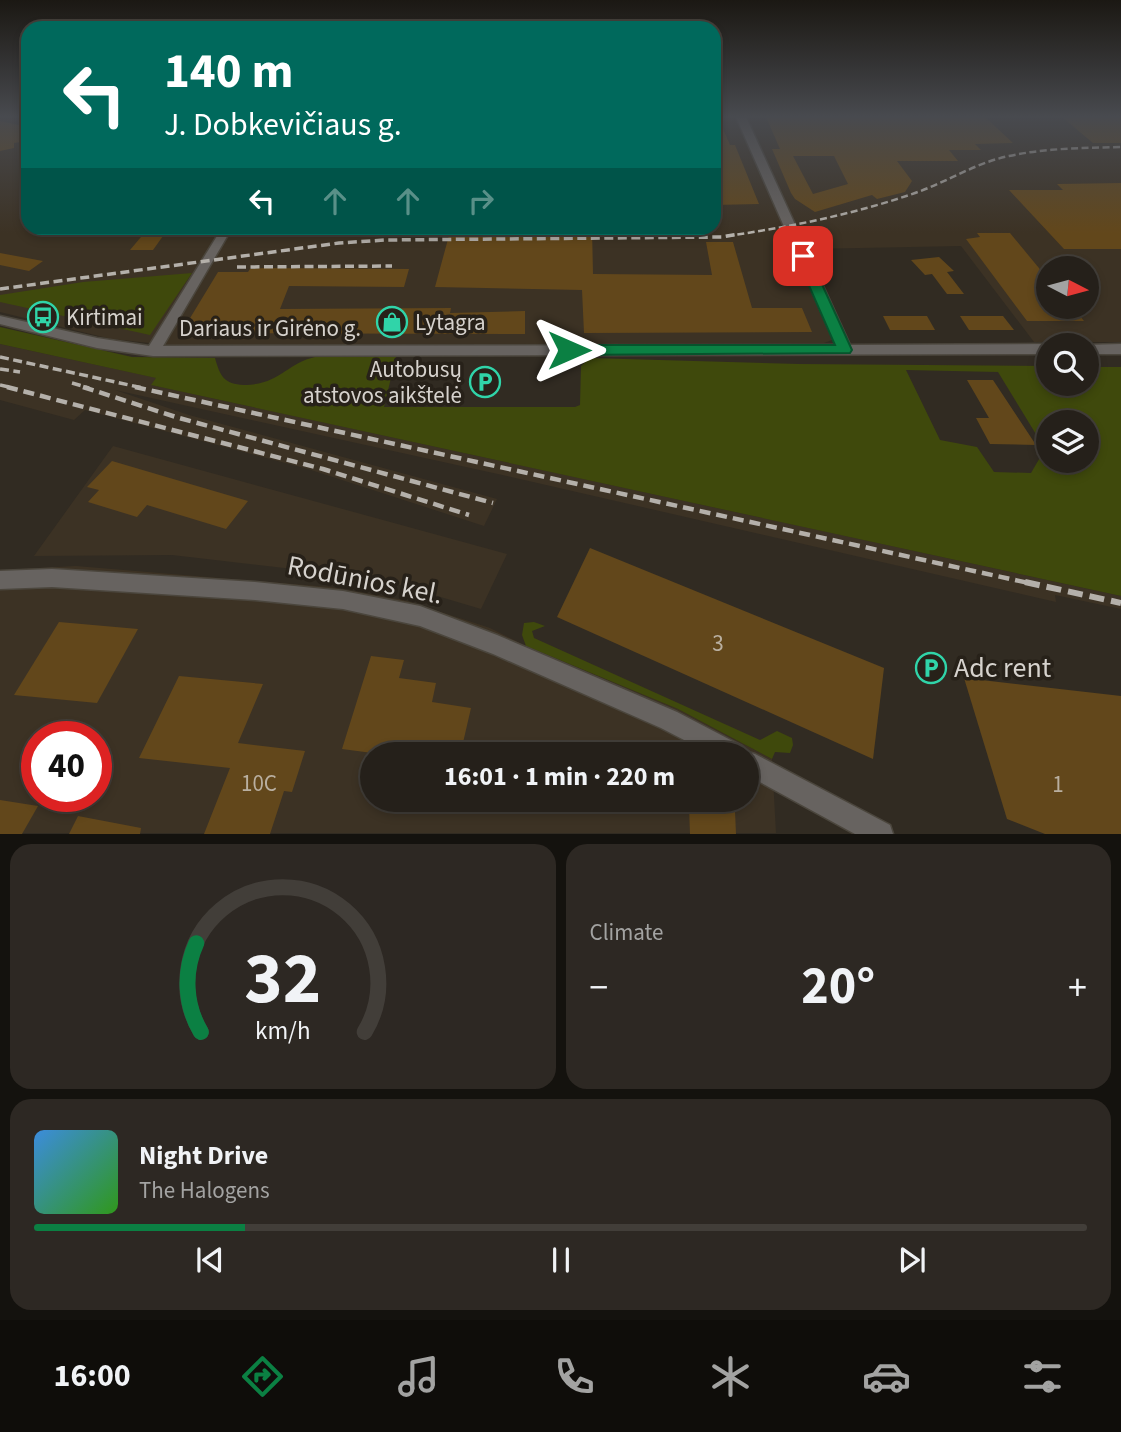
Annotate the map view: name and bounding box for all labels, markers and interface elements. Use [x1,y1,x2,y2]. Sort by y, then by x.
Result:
text: 140 m [164,37,293,107]
icon: left [49,49,140,140]
text: J. Dobkevičiaus g. [164,102,402,148]
icon: left [243,182,281,220]
icon: ahead [316,182,354,220]
icon: ahead [389,182,427,220]
icon: right [462,182,500,220]
pin [773,226,833,286]
icon: arrive [784,237,822,275]
north arrow [1036,256,1099,318]
map controls [1036,256,1099,473]
bus stop icon: Kirtimai [26,300,60,334]
place label: Kirtimai [66,301,143,334]
shop icon: Lytagra [375,305,409,339]
place label: Lytagra [415,306,486,339]
street label: Dariaus ir Girėno g. [179,312,361,345]
position arrow [532,313,606,387]
button: search [1036,333,1099,396]
place label: Autobusų atstovos aikštelė [303,353,462,412]
parking icon: Autobusų atstovos aikštelė [468,365,502,399]
button: layers [1036,410,1099,473]
street label: Rodūnios kel. [284,545,446,615]
house number: 3 [712,627,724,660]
place label: Adc rent [954,648,1052,688]
parking icon: Adc rent [914,651,948,685]
speed limit sign: 40 [21,721,112,812]
text: 16:01 · 1 min · 220 m [444,758,675,795]
house number: 10C [241,767,277,800]
house number: 1 [1052,768,1064,801]
text: Climate [590,916,663,949]
text: 32 [244,928,321,1032]
text: 20° [801,950,875,1024]
text: − [590,961,608,1015]
text: + [1068,961,1087,1015]
text: km/h [255,1013,311,1049]
text: Night Drive [139,1137,268,1174]
text: The Halogens [139,1174,270,1207]
icon: previous [191,1241,229,1279]
icon: pause [542,1241,580,1279]
icon: next [893,1241,931,1279]
icon: directions [238,1352,287,1401]
icon: music [394,1352,443,1401]
icon: phone [550,1352,599,1401]
icon: climate [706,1352,755,1401]
icon: car [862,1352,911,1401]
icon: filters [1018,1352,1067,1401]
text: 16:00 [54,1353,131,1399]

